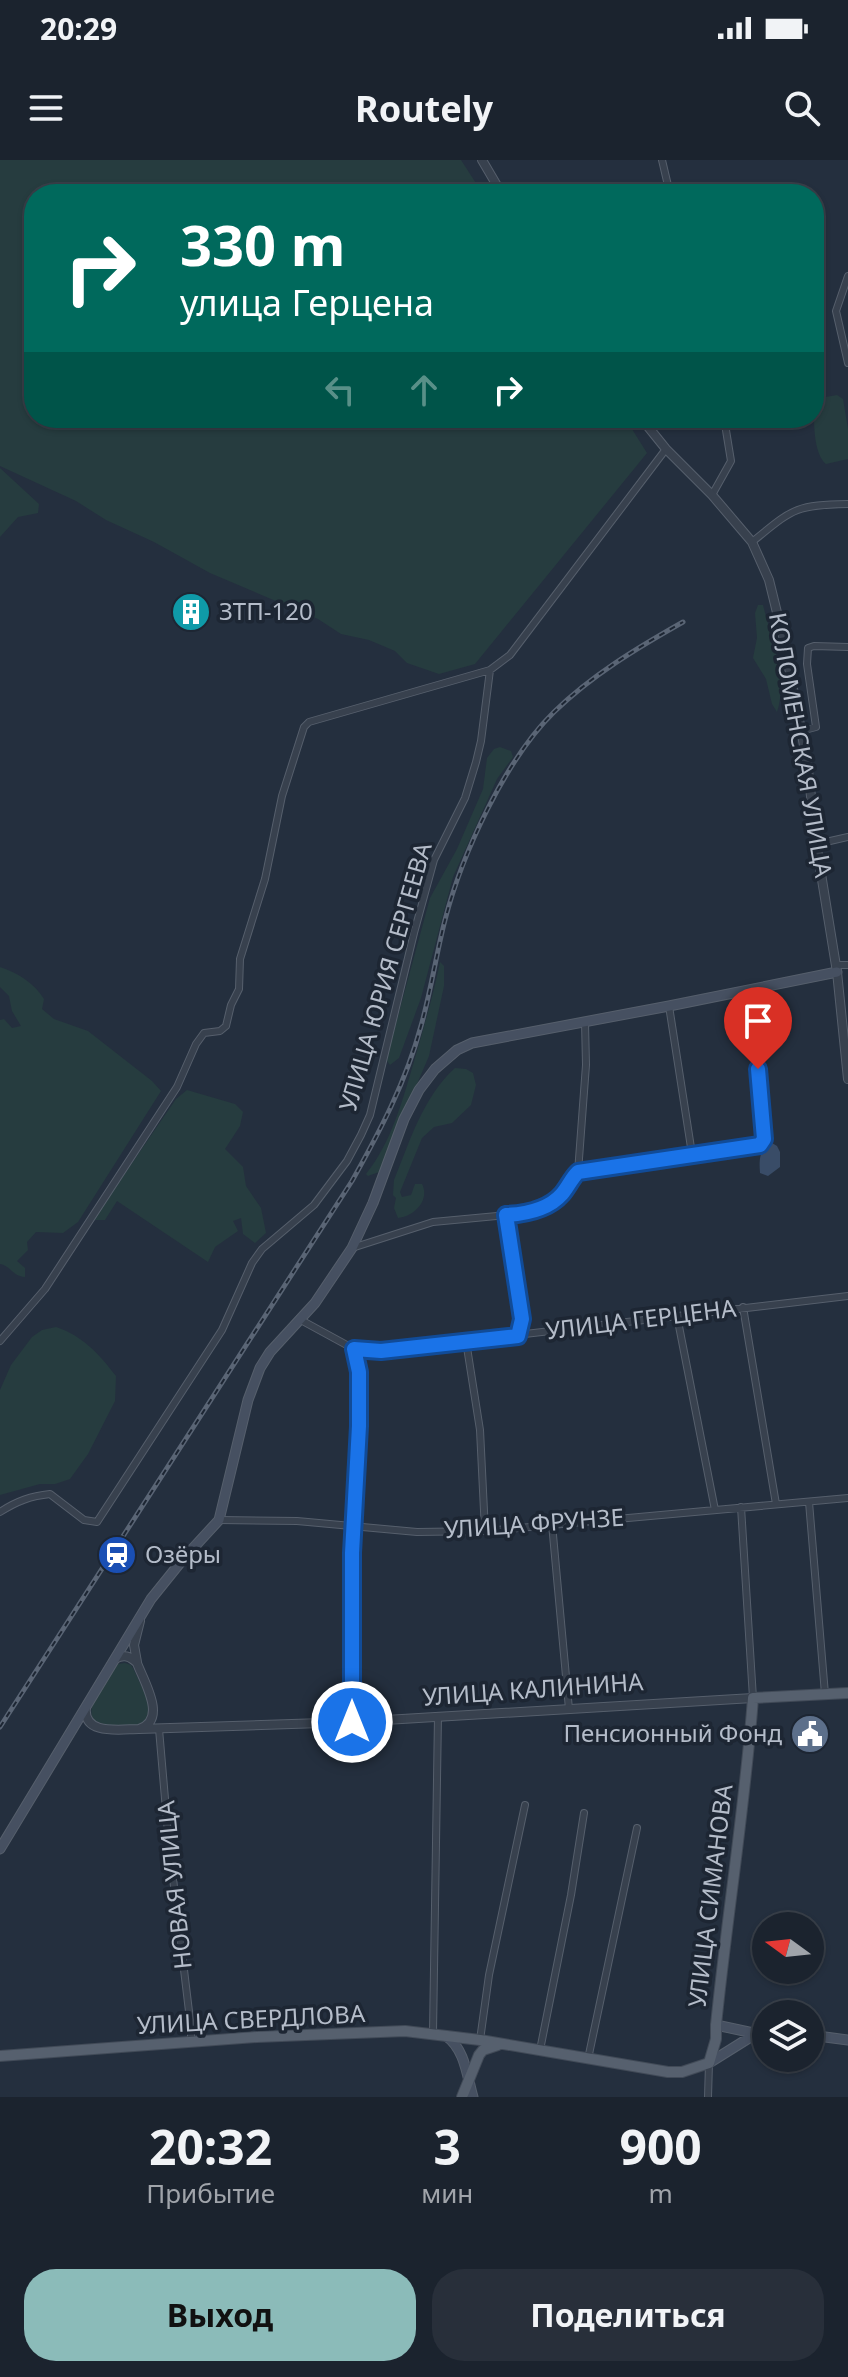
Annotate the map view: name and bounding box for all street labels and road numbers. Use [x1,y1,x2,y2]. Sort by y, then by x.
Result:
street label: КОЛОМЕНСКАЯ УЛИЦА [762,610,841,880]
street label: УЛИЦА ЮРИЯ СЕРГЕЕВА [330,838,439,1115]
street label: УЛИЦА ГЕРЦЕНА [544,1290,738,1347]
street label: УЛИЦА ФРУНЗЕ [443,1500,625,1545]
street label: УЛИЦА КАЛИНИНА [421,1664,645,1713]
street label: УЛИЦА СИМАНОВА [679,1782,740,2009]
street label: НОВАЯ УЛИЦА [148,1799,199,1971]
street label: УЛИЦА СВЕРДЛОВА [136,1996,366,2041]

